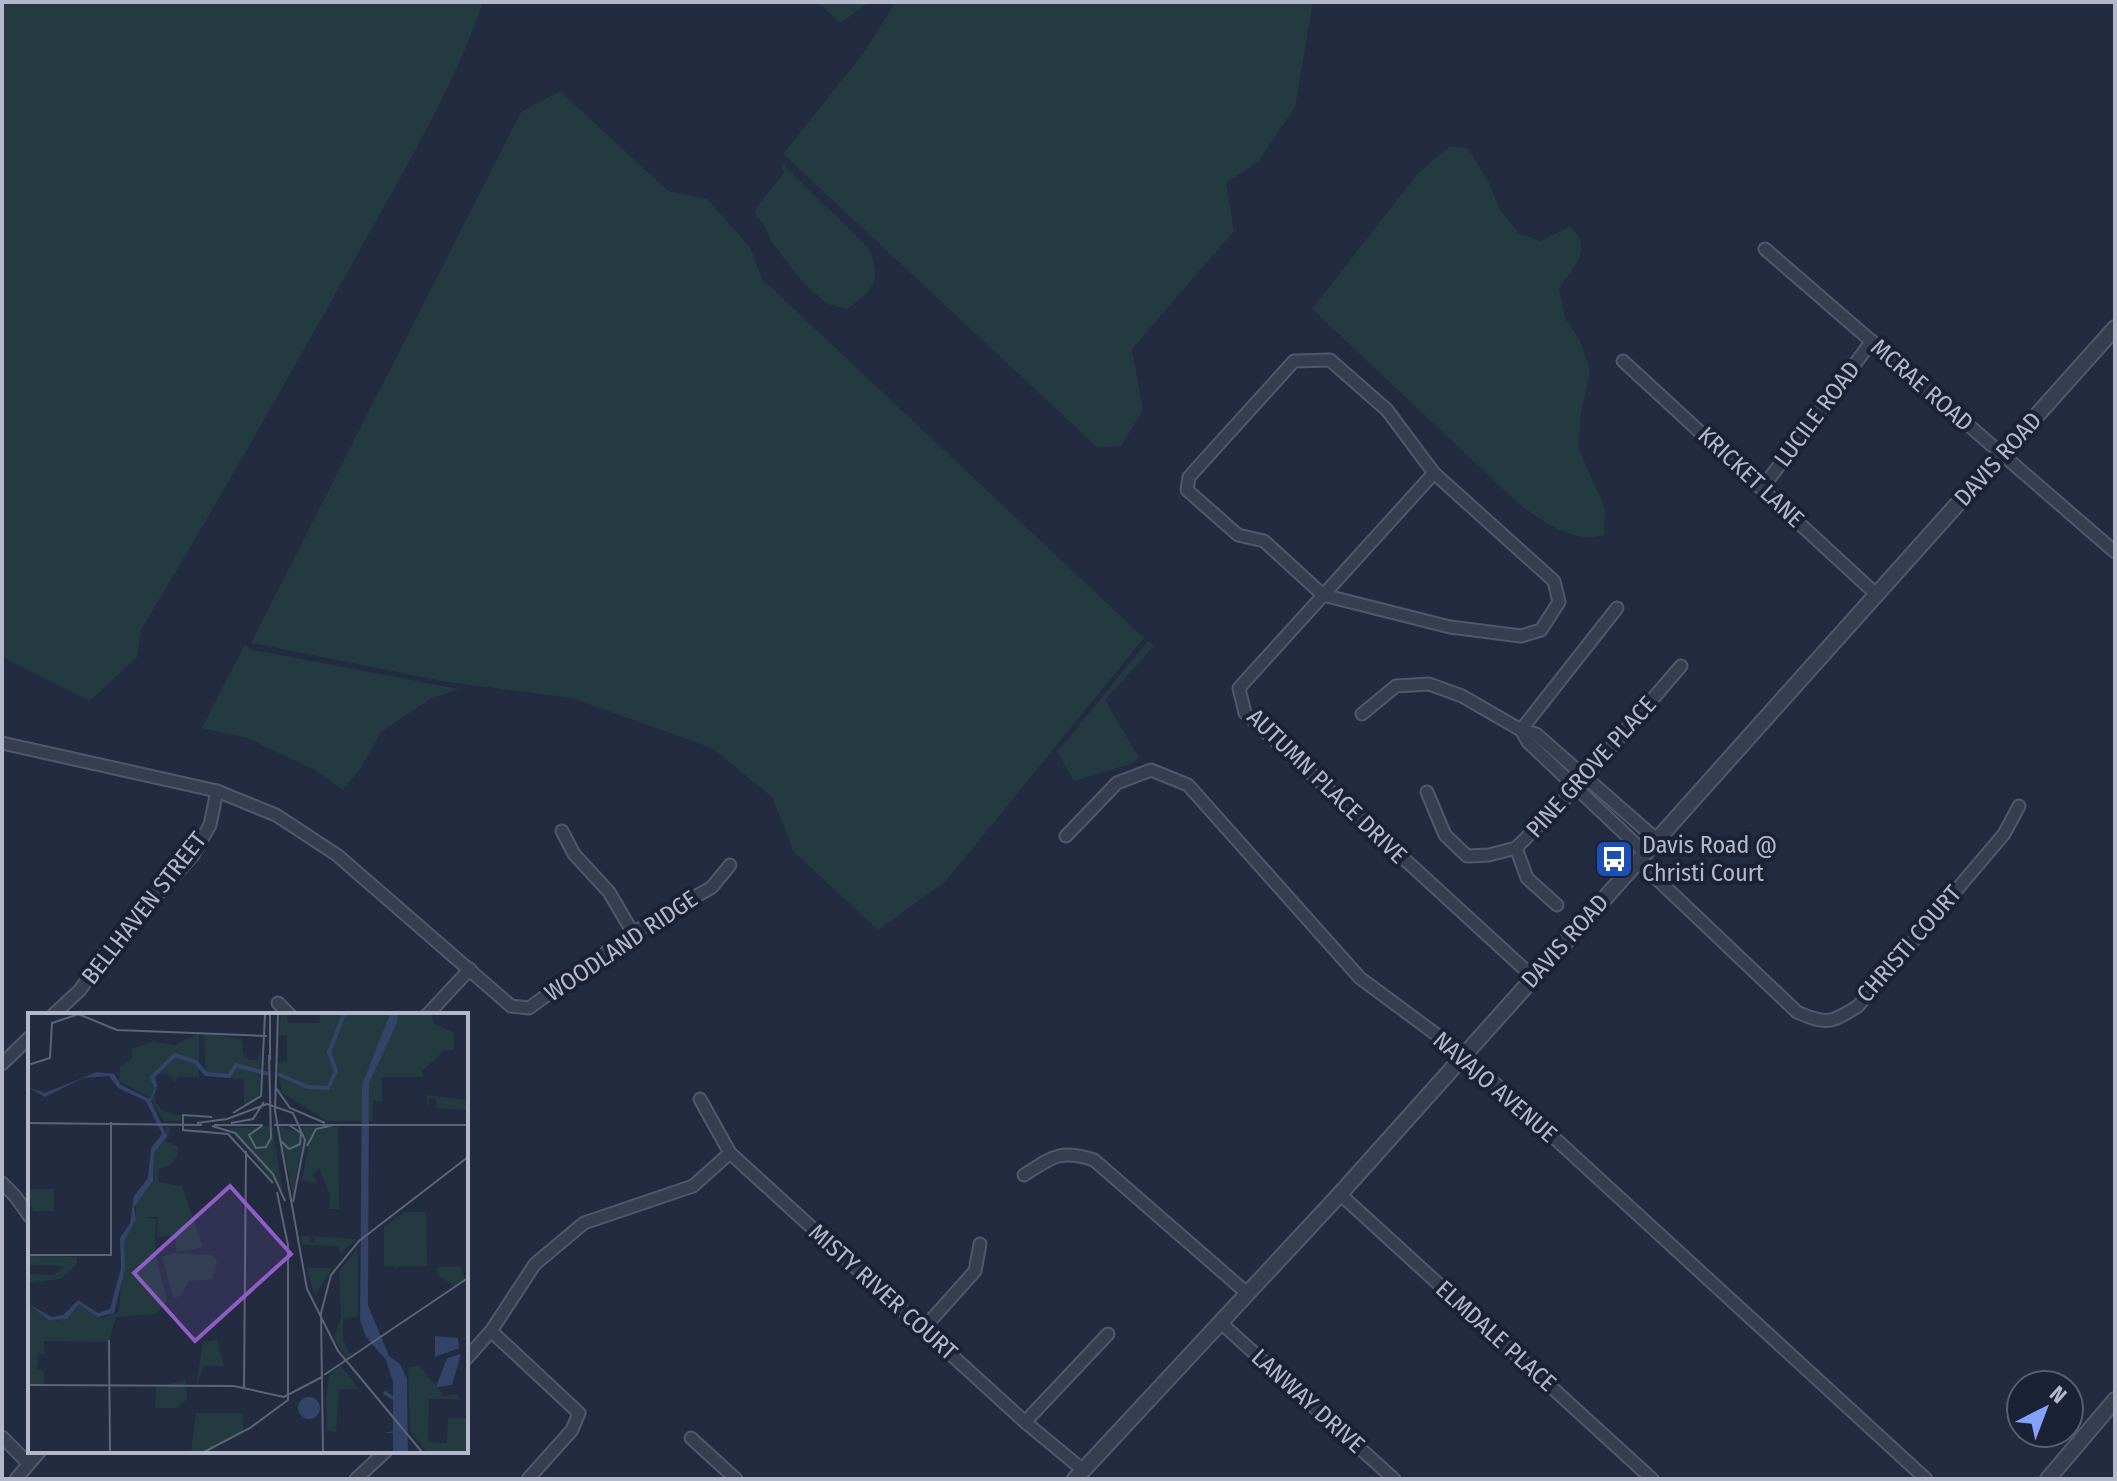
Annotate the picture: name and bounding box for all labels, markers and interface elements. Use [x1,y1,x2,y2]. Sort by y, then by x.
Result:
street label: MCRAE ROAD [1865,333,1979,437]
street label: LUCILE ROAD [1768,356,1866,472]
street label: DAVIS ROAD [1949,406,2047,512]
street label: KRICKET LANE [1692,421,1810,533]
street label: PINE GROVE PLACE [1520,691,1662,843]
street label: AUTUMN PLACE DRIVE [1242,703,1412,869]
street label: BELLHAVEN STREET [76,826,212,990]
place label: Davis Road @ Christi Court [1642,831,1777,887]
bus stop icon: Davis Road @ Christi Court [1593,838,1635,880]
street label: CHRISTI COURT [1851,880,1967,1008]
street label: WOODLAND RIDGE [539,885,703,1007]
street label: DAVIS ROAD [1516,888,1614,994]
inset map [28,1013,468,1453]
street label: NAVAJO AVENUE [1428,1026,1562,1148]
street label: MISTY RIVER COURT [803,1218,963,1366]
street label: ELMDALE PLACE [1430,1275,1562,1397]
street label: LANWAY DRIVE [1246,1343,1370,1459]
north arrow [2005,1369,2085,1449]
text: N [2044,1380,2072,1409]

